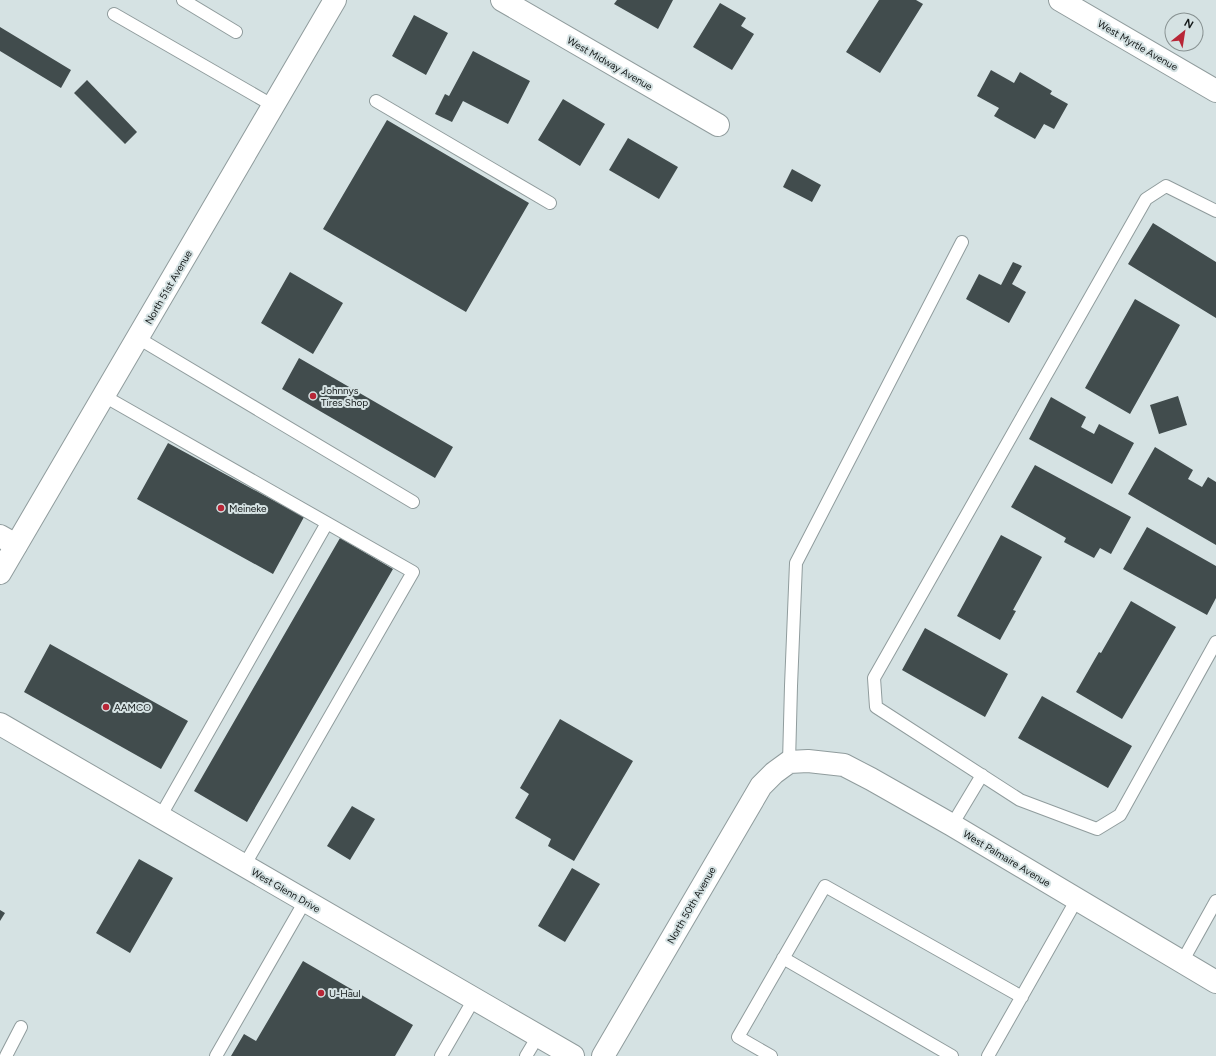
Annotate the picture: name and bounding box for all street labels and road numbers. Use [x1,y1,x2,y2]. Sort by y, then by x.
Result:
street label: West Myrtle Avenue [1095,17,1181,74]
street label: West Midway Avenue [565,34,655,93]
street label: North 51st Avenue [142,247,195,327]
street label: West Palmaire Avenue [961,827,1053,890]
street label: North 50th Avenue [664,864,719,946]
street label: West Glenn Drive [249,865,323,916]

